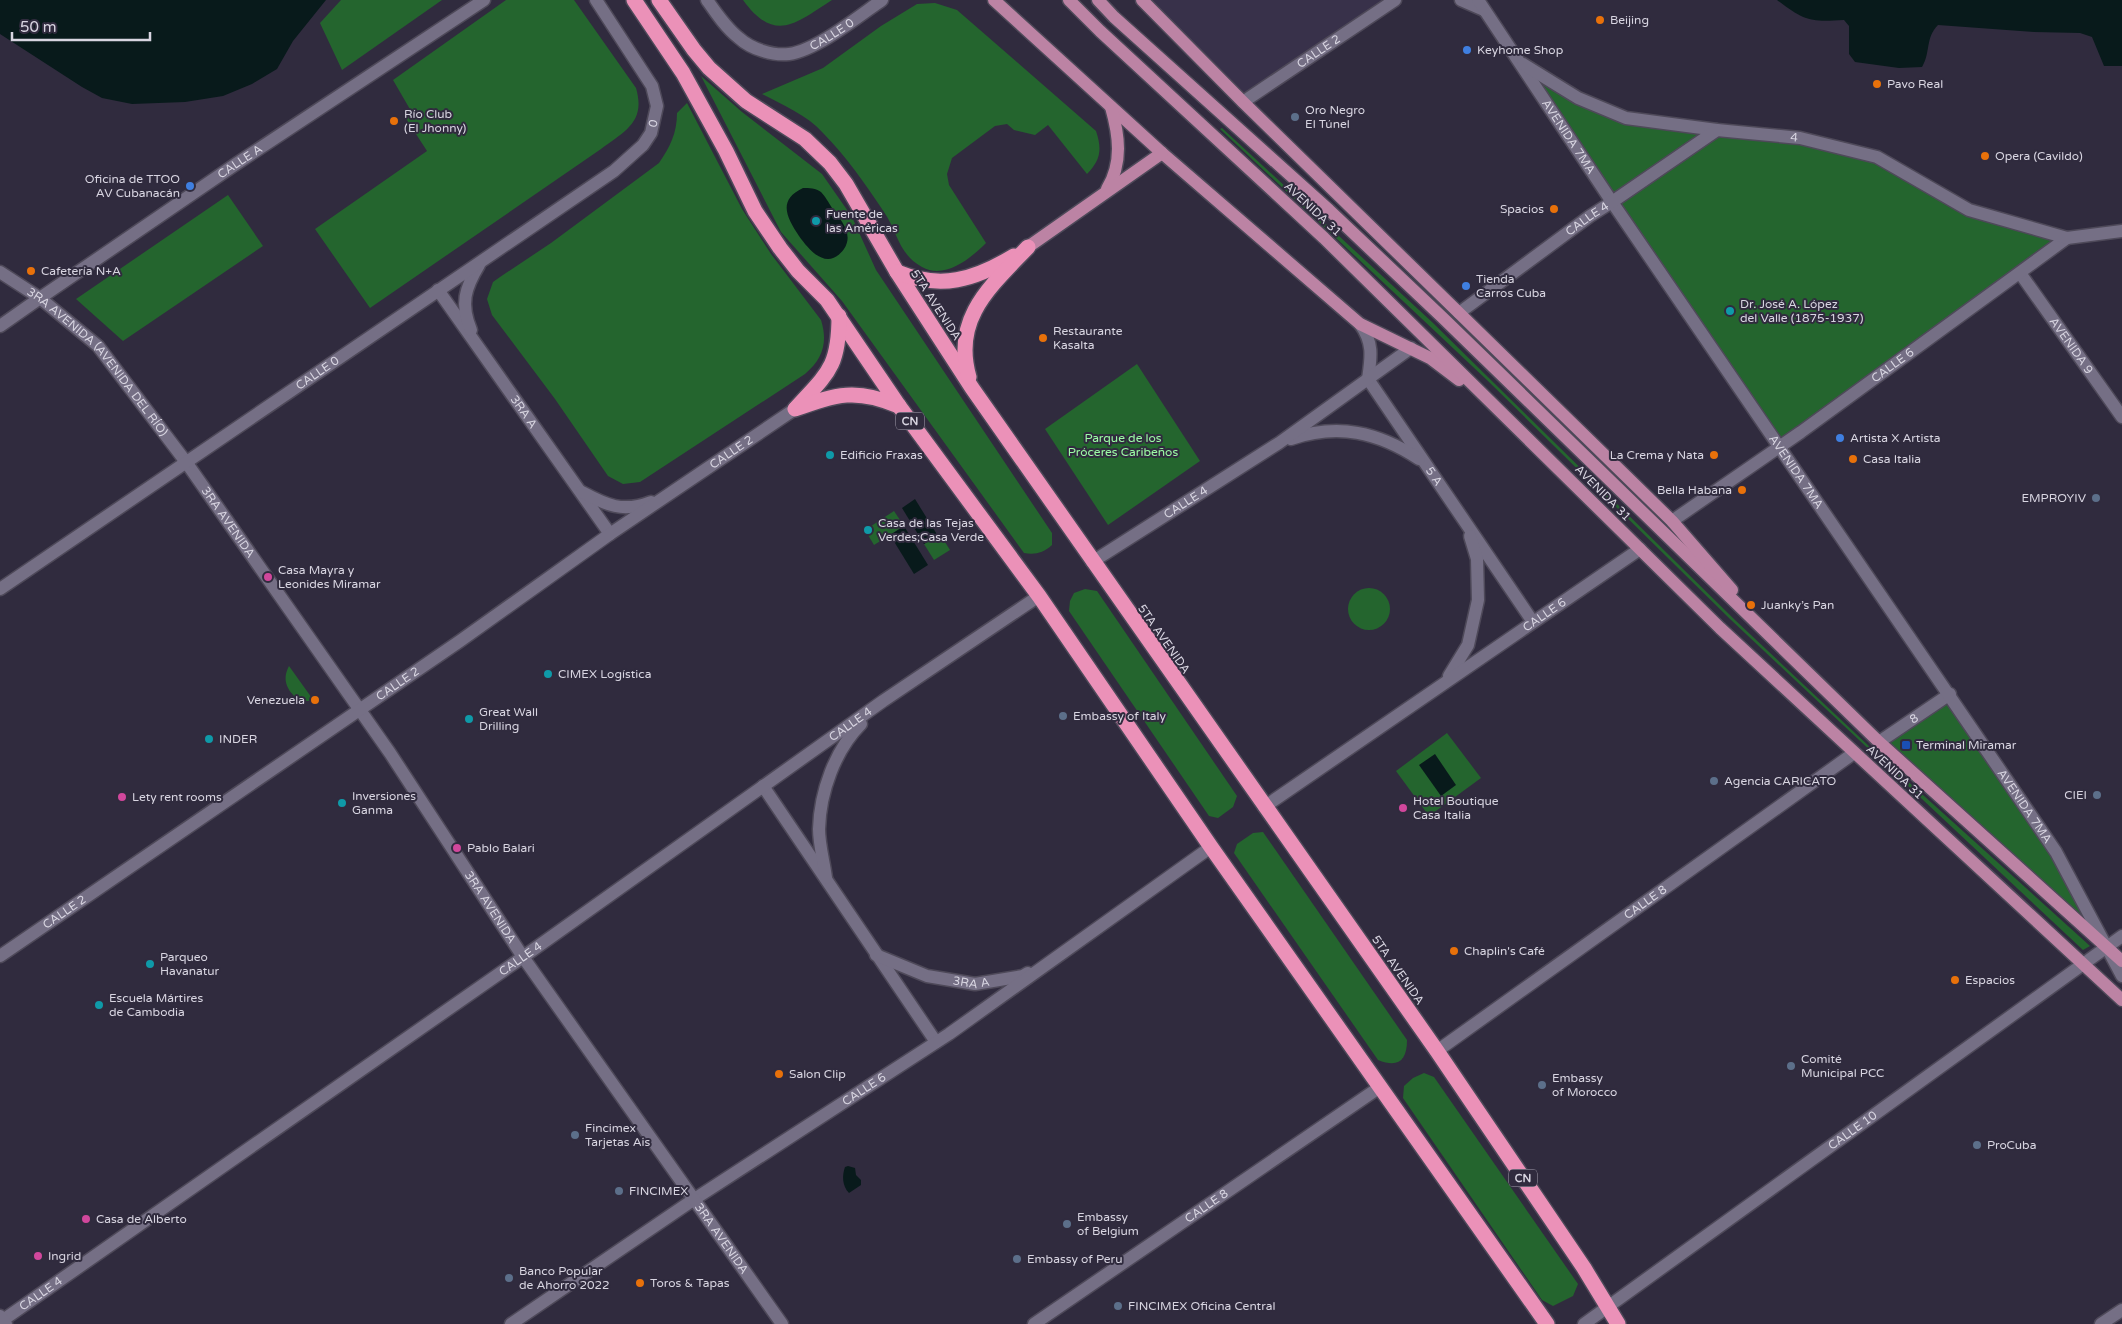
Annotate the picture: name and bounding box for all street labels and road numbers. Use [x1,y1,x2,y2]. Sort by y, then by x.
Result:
street label: CALLE 0 [807,15,857,53]
street label: CALLE 2 [1294,32,1343,71]
street label: AVENIDA 7MA [1539,97,1598,177]
street label: 0 [645,118,661,129]
street label: 4 [1790,130,1799,145]
street label: CALLE A [215,142,265,182]
street label: AVENIDA 31 [1281,179,1345,239]
street label: CALLE 4 [1563,199,1612,239]
street label: 5TA AVENIDA [908,267,964,343]
street label: 3RA AVENIDA (AVENIDA DEL RÍO) [24,285,171,439]
street label: AVENIDA 9 [2047,315,2096,377]
street label: CALLE 6 [1868,345,1917,385]
street label: CALLE 0 [293,353,342,393]
street label: 3RA A [507,393,540,431]
road number: CN [896,412,924,430]
street label: CALLE 2 [707,432,756,472]
street label: AVENIDA 7MA [1766,432,1826,511]
street label: AVENIDA 31 [1572,462,1634,524]
street label: 5 A [1423,464,1445,488]
street label: CALLE 4 [1161,483,1211,522]
street label: 3RA AVENIDA [198,484,258,560]
street label: CALLE 6 [1520,595,1569,634]
street label: 5TA AVENIDA [1135,602,1193,676]
street label: CALLE 2 [373,664,422,703]
street label: CALLE 4 [826,704,875,744]
street label: 8 [1907,711,1921,726]
street label: AVENIDA 31 [1863,742,1927,802]
street label: AVENIDA 7MA [1994,766,2055,846]
street label: 3RA AVENIDA [462,868,519,946]
street label: CALLE 8 [1621,882,1669,922]
street label: CALLE 2 [40,892,89,932]
street label: 5TA AVENIDA [1369,933,1427,1007]
street label: CALLE 4 [496,939,545,979]
street label: 3RA A [952,973,991,991]
street label: CALLE 6 [839,1070,889,1108]
street label: CALLE 10 [1825,1108,1880,1153]
road number: CN [1509,1170,1537,1186]
street label: CALLE 8 [1182,1186,1231,1226]
street label: 3RA AVENIDA [692,1200,751,1277]
street label: CALLE 4 [16,1274,65,1314]

